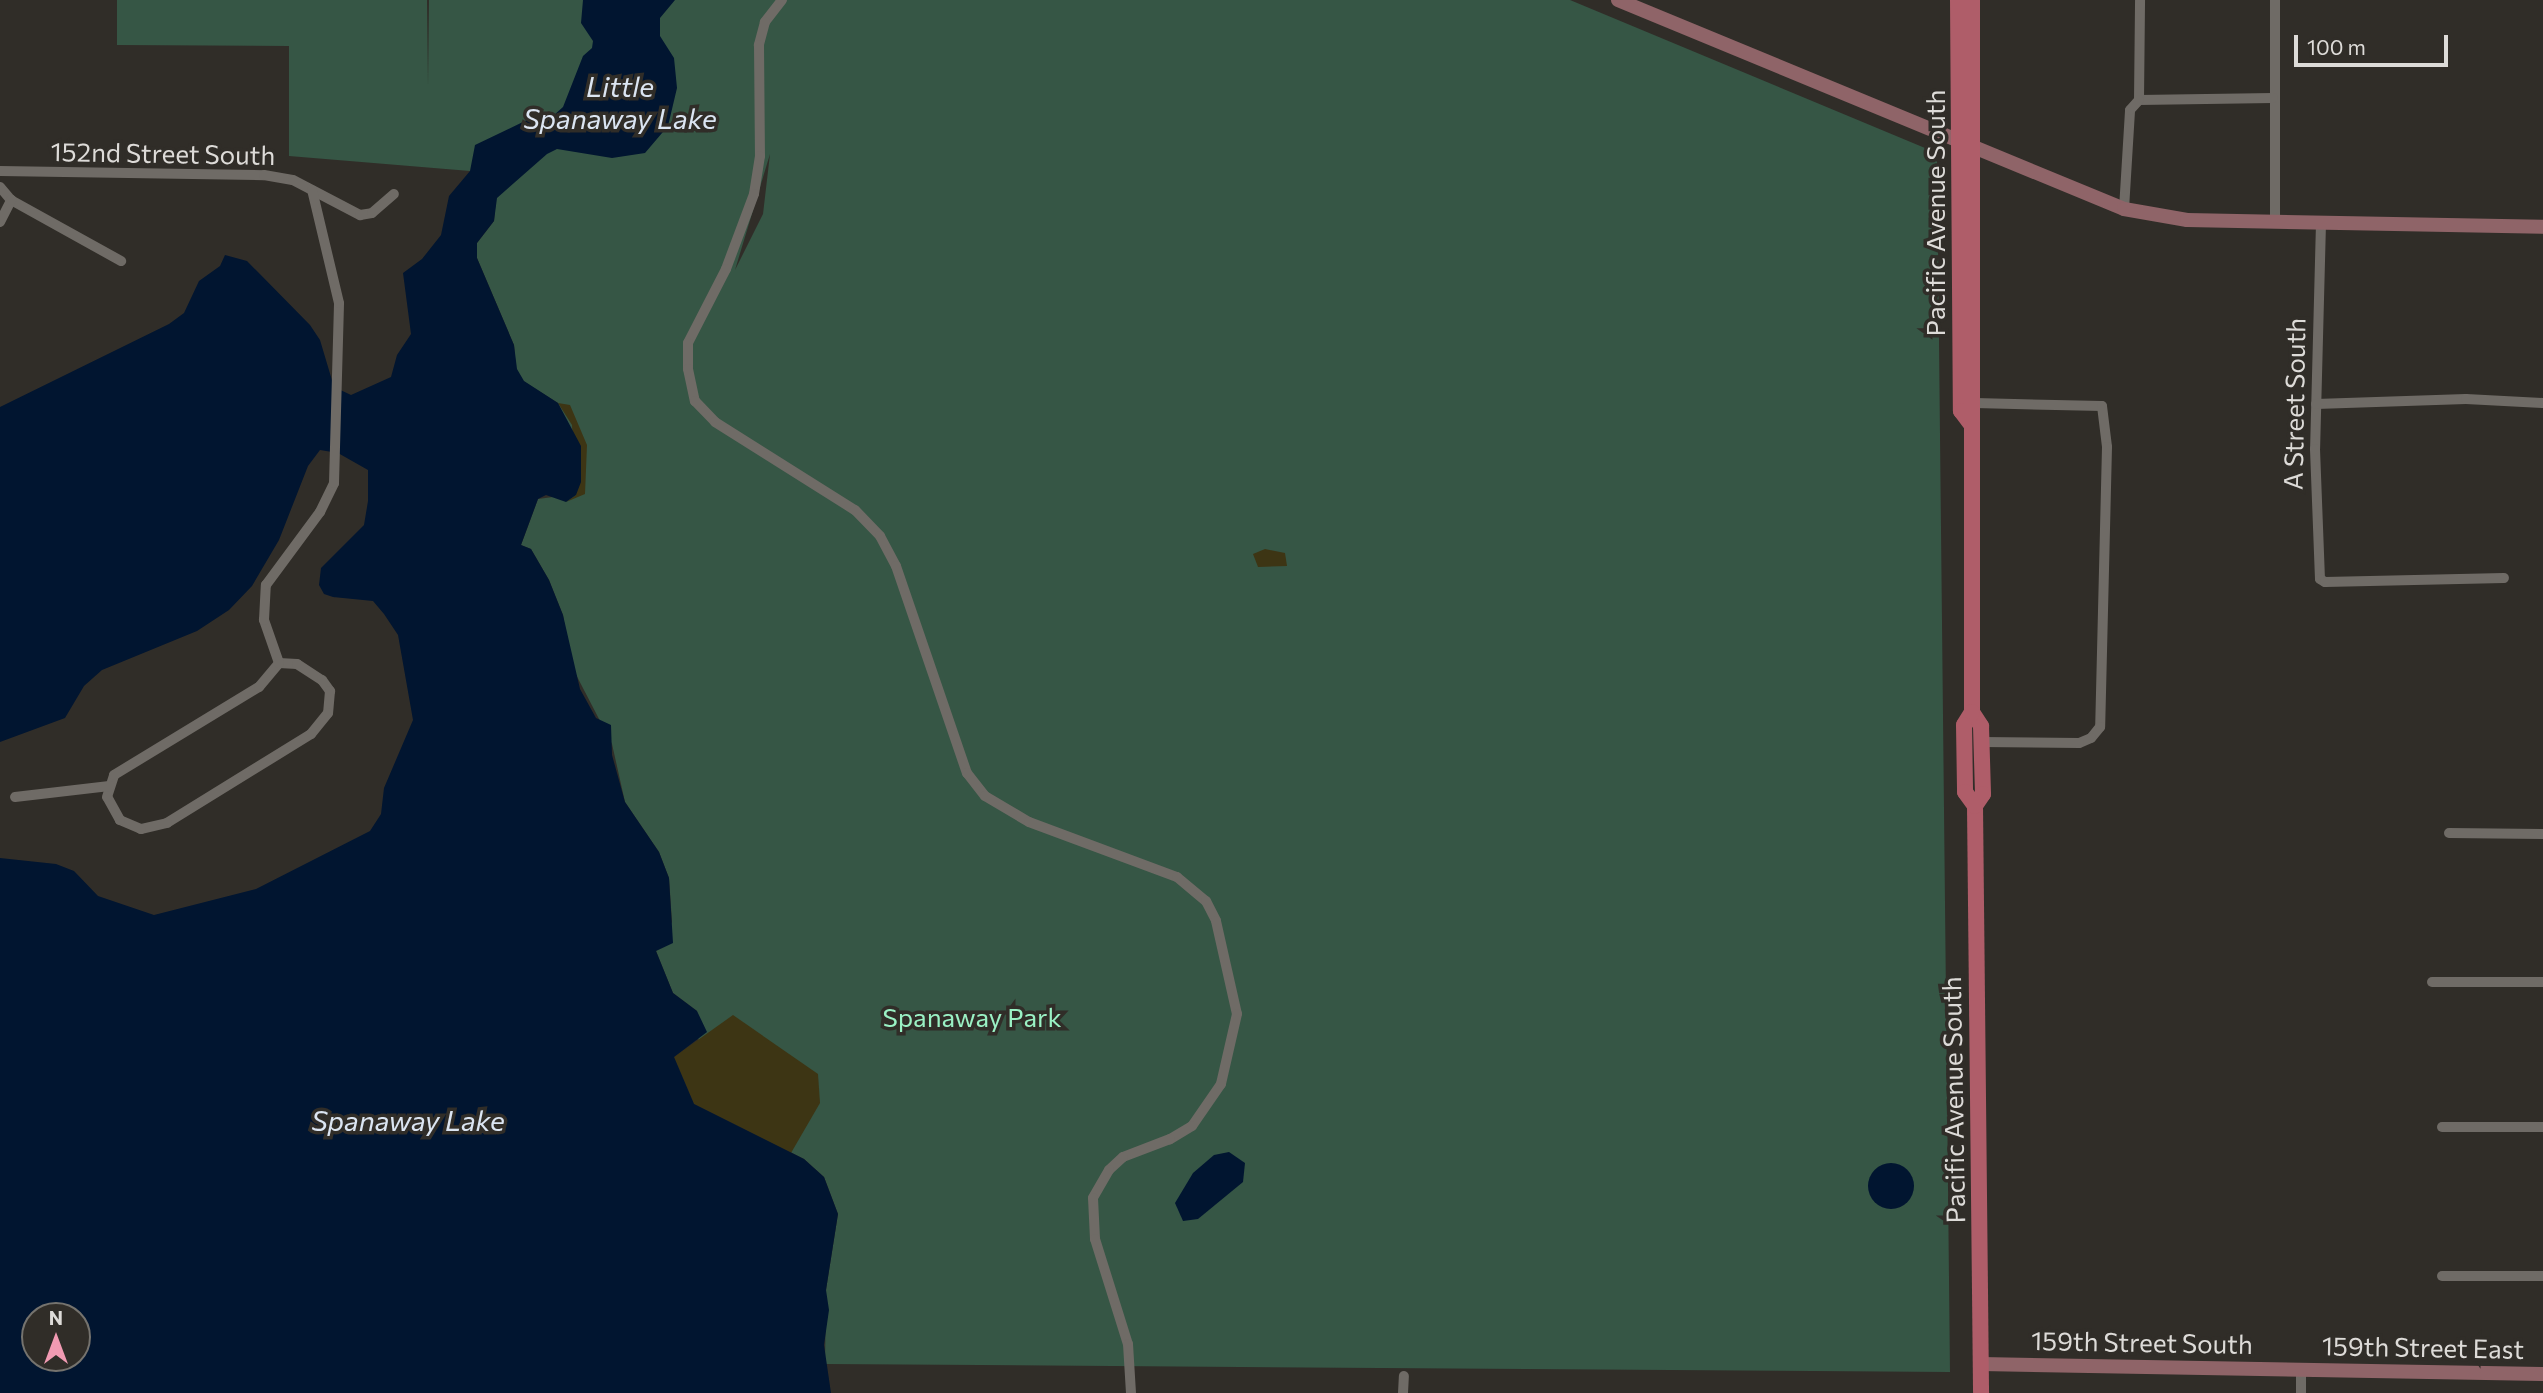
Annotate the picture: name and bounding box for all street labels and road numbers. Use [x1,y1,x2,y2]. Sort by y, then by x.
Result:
street label: Pacific Avenue South [1919,90,1951,336]
street label: 152nd Street South [50,135,276,171]
street label: A Street South [2277,318,2311,490]
street label: Pacific Avenue South [1935,976,1971,1224]
street label: 159th Street South [2031,1324,2253,1360]
street label: 159th Street East [2322,1330,2524,1364]

